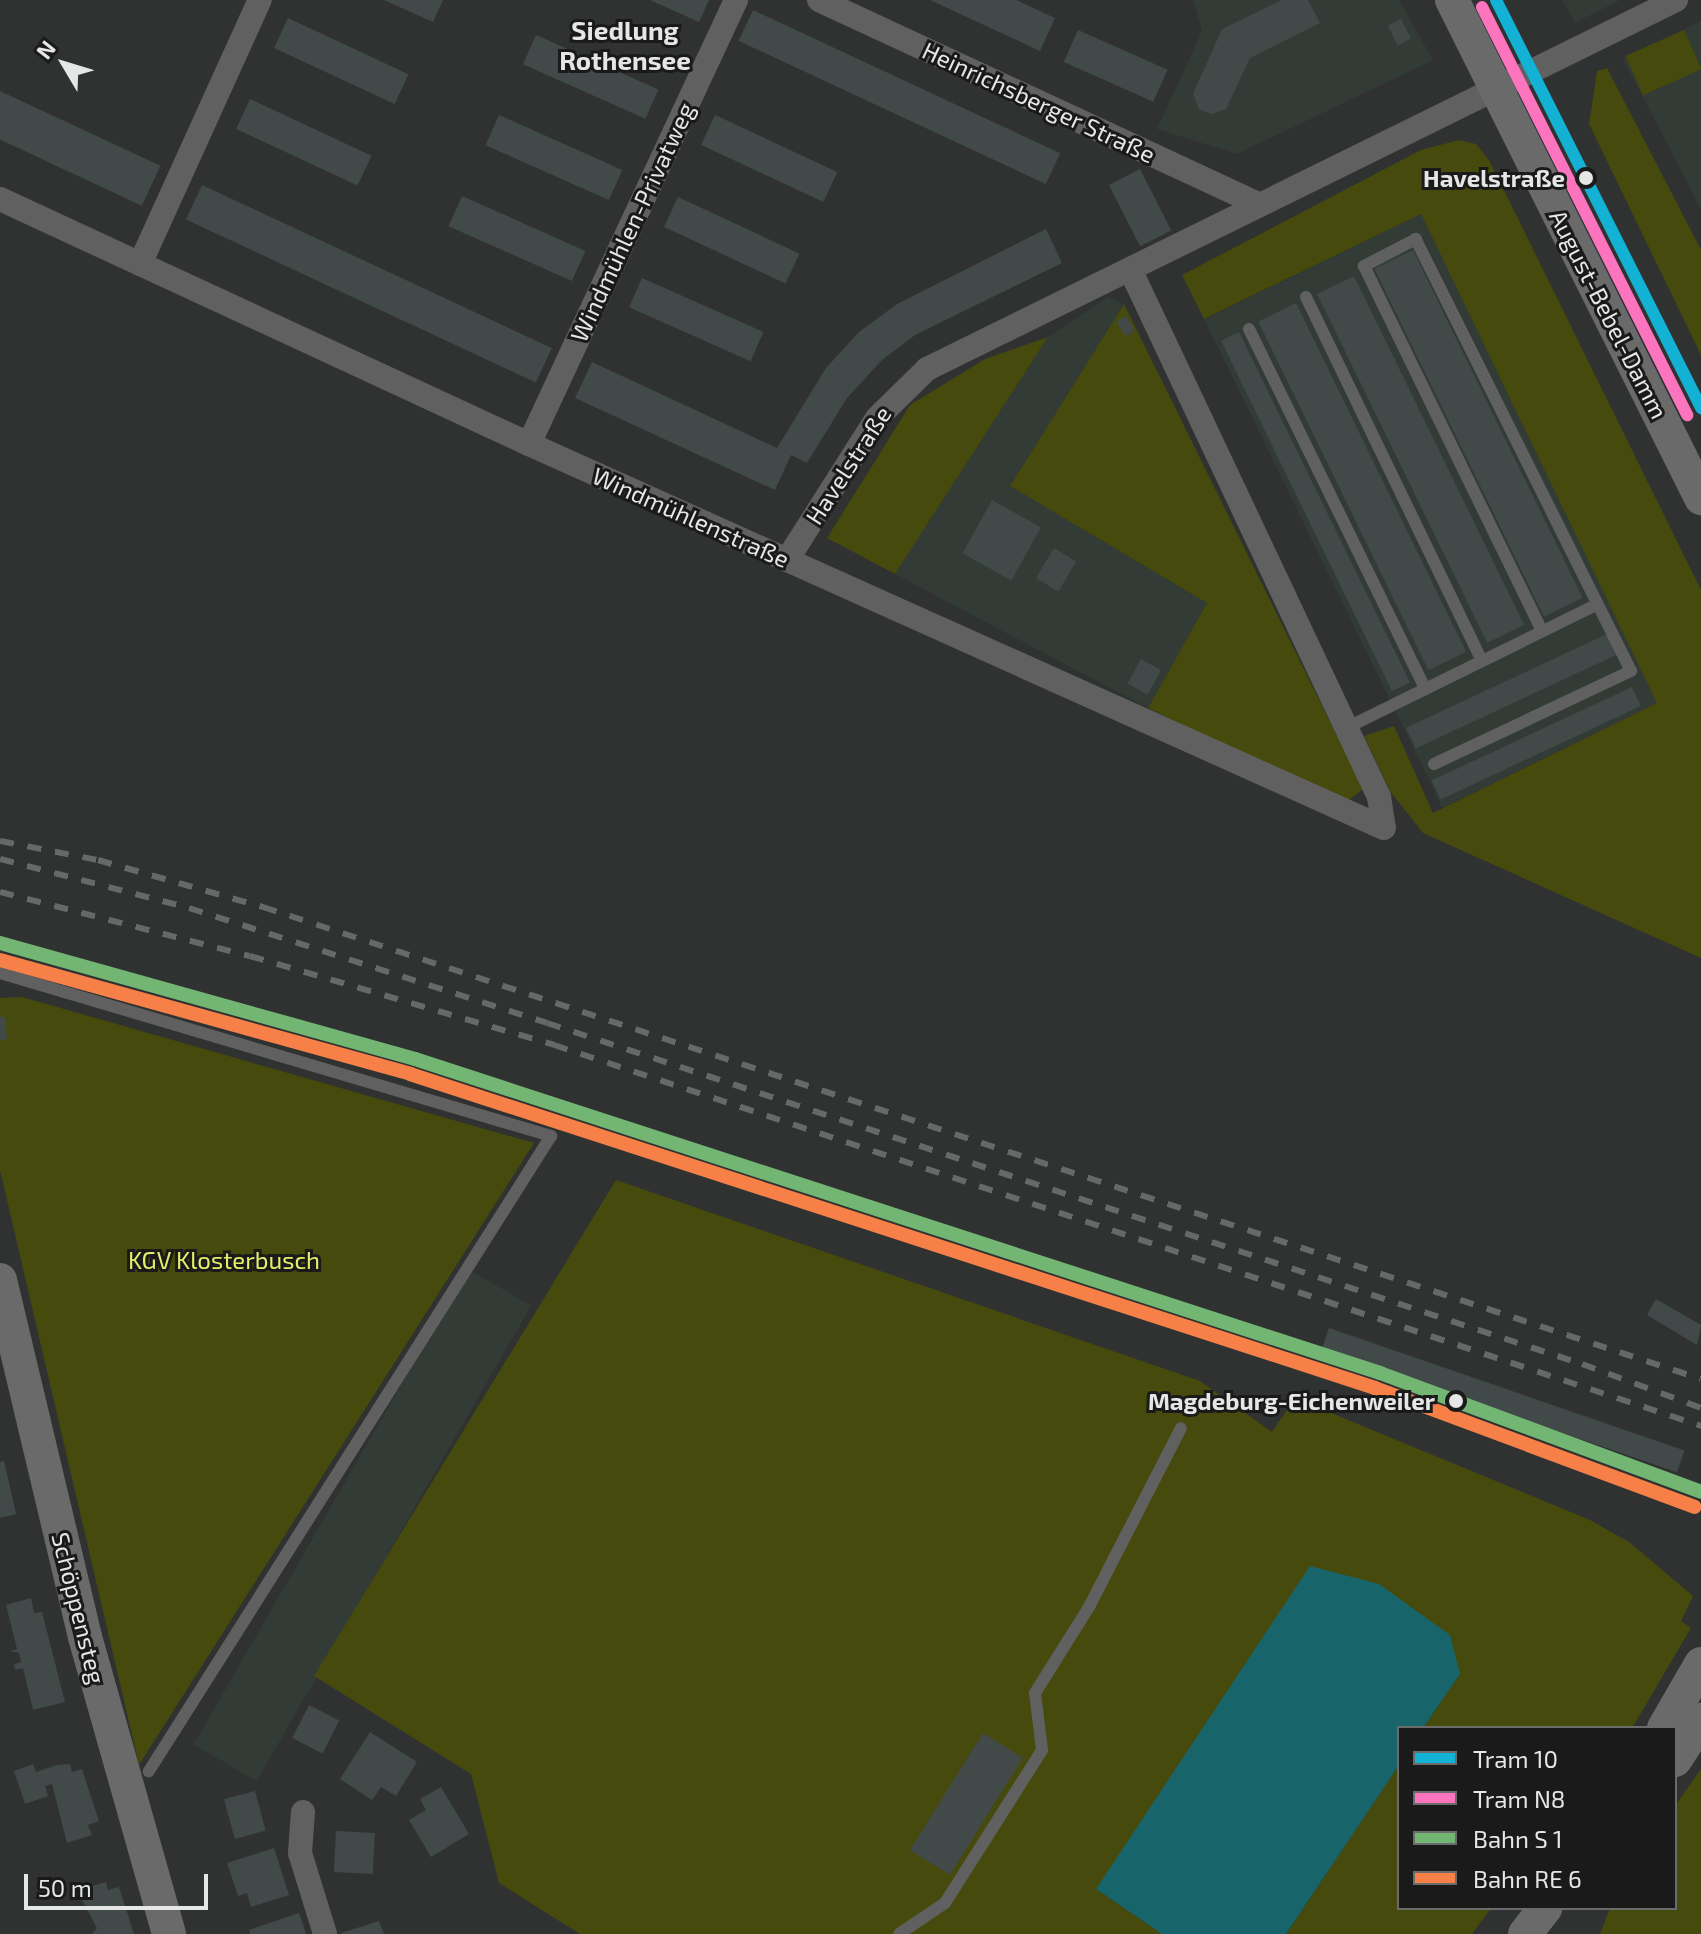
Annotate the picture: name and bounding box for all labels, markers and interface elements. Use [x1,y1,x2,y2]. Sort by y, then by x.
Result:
district label: Siedlung Rothensee [559,14,691,76]
north arrow [24,24,104,104]
text: N [30,35,60,63]
street label: Heinrichsberger Straße [918,35,1160,169]
street label: Windmühlen-Privatweg [564,98,700,346]
place label: Havelstraße [1423,164,1565,192]
marker: Havelstraße [1572,164,1600,192]
street label: August-Bebel-Damm [1544,205,1674,423]
street label: Havelstraße [799,401,897,529]
street label: Windmühlenstraße [588,461,794,573]
park label: KGV Klosterbusch [128,1246,320,1274]
place label: Magdeburg-Eichenweiler [1148,1387,1435,1415]
marker: Magdeburg-Eichenweiler [1442,1387,1470,1415]
street label: Schöppensteg [46,1529,112,1687]
legend [1397,1726,1677,1910]
text: Tram 10 [1473,1744,1558,1773]
text: Tram N8 [1473,1784,1565,1813]
text: Bahn S 1 [1473,1824,1563,1853]
scale bar [28,1858,212,1908]
text: Bahn RE 6 [1473,1864,1582,1893]
text: 50 m [38,1873,92,1902]

